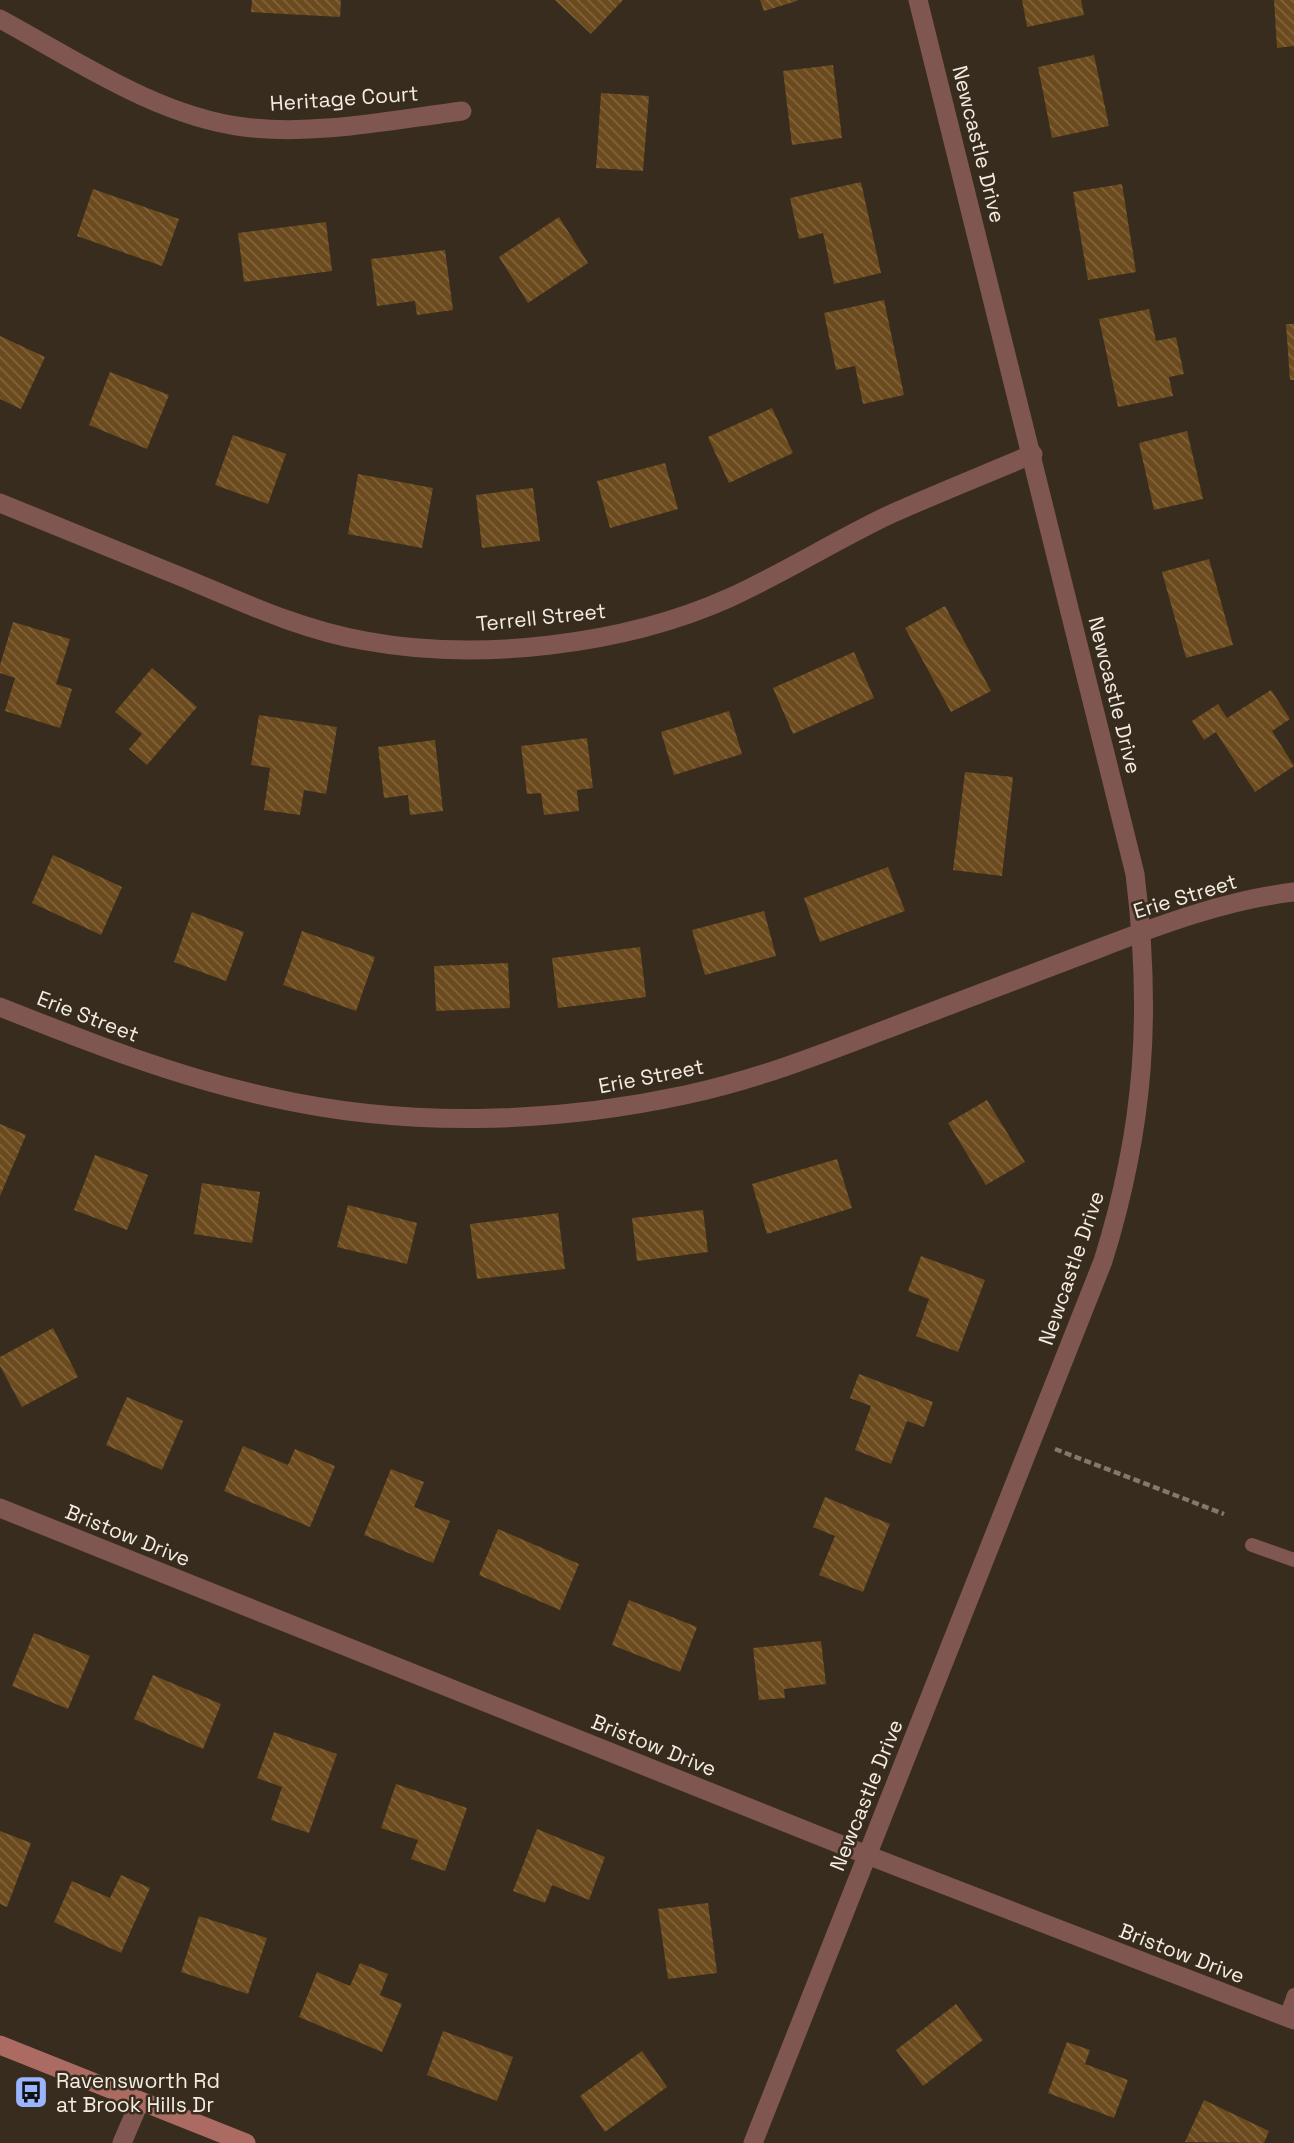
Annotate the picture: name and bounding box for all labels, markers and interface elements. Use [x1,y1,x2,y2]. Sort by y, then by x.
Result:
street label: Newcastle Drive [946,63,1012,225]
street label: Heritage Court [269,79,419,117]
street label: Terrell Street [475,597,607,637]
street label: Newcastle Drive [1082,614,1148,776]
street label: Erie Street [1130,867,1240,925]
street label: Erie Street [33,984,143,1048]
street label: Erie Street [596,1053,706,1099]
street label: Newcastle Drive [1032,1187,1110,1349]
street label: Bristow Drive [62,1498,194,1572]
street label: Bristow Drive [588,1708,720,1782]
street label: Newcastle Drive [823,1715,909,1875]
street label: Bristow Drive [1115,1917,1249,1989]
place label: Ravensworth Rd at Brook Hills Dr [56,2067,220,2118]
bus stop icon: Ravensworth Rd at Brook Hills Dr [12,2073,50,2111]

